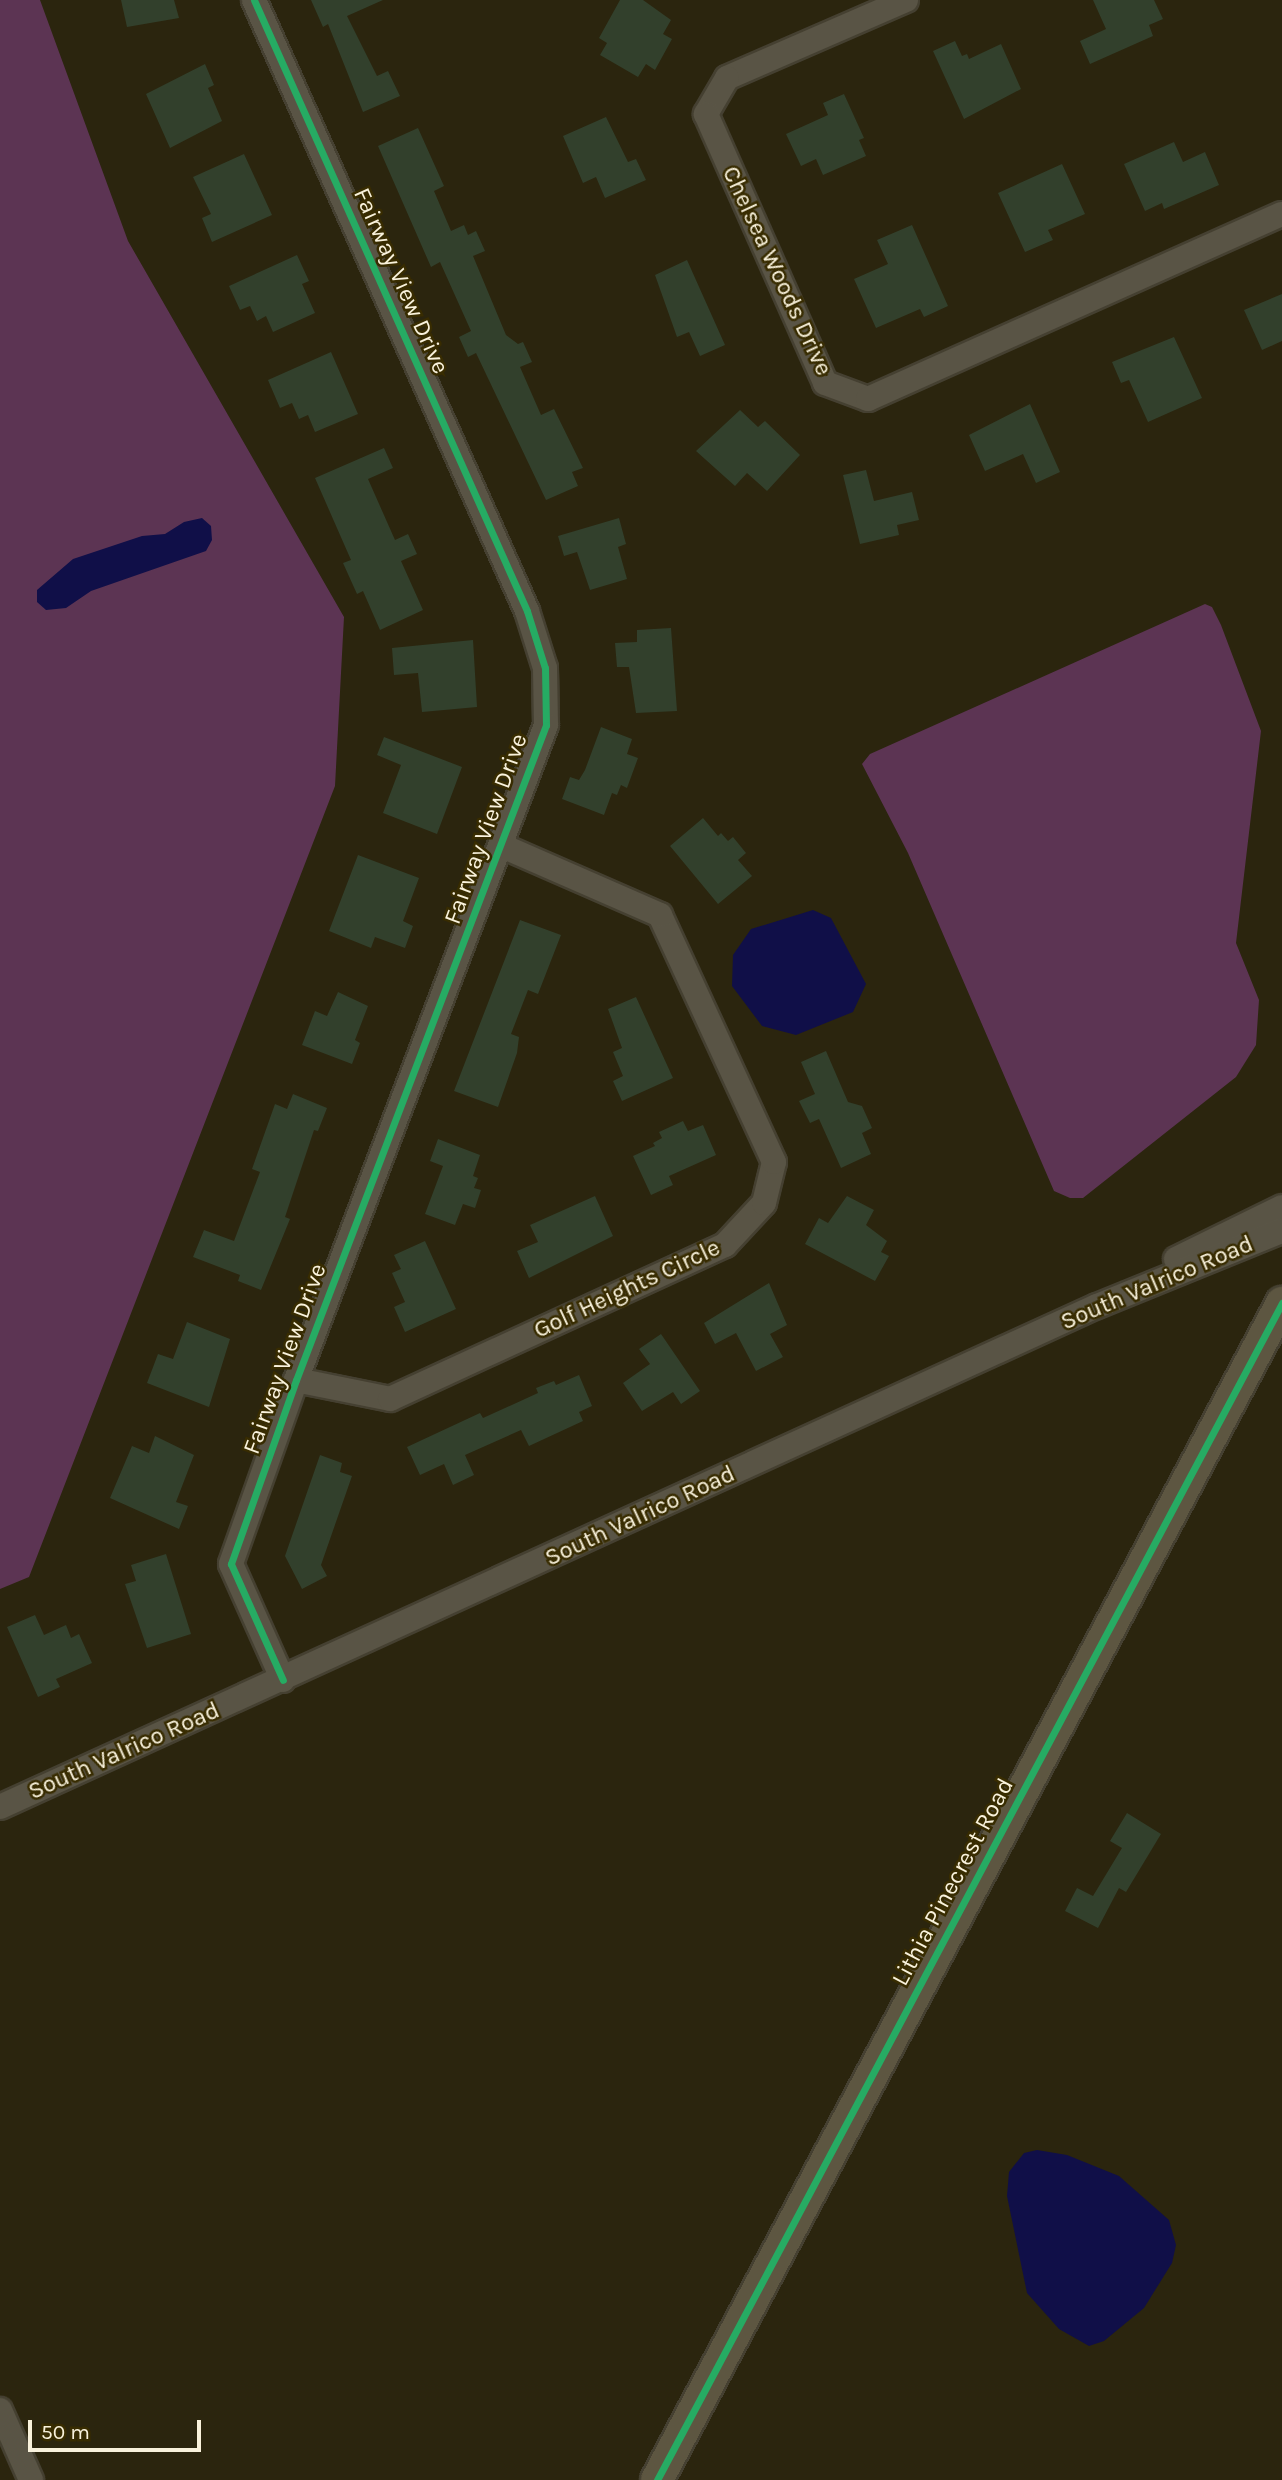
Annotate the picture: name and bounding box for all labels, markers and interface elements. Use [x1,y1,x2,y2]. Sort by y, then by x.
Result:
street label: Chelsea Woods Drive [716,162,838,380]
street label: Fairway View Drive [347,184,455,378]
street label: Fairway View Drive [438,730,534,928]
street label: South Valrico Road [1056,1229,1258,1337]
street label: Golf Heights Circle [529,1233,725,1345]
street label: Fairway View Drive [237,1260,333,1458]
street label: South Valrico Road [540,1459,740,1573]
street label: South Valrico Road [24,1696,224,1806]
street label: Lithia Pinecrest Road [886,1773,1020,1991]
scale bar [32,2406,205,2450]
text: 50 m [41,2420,90,2444]

